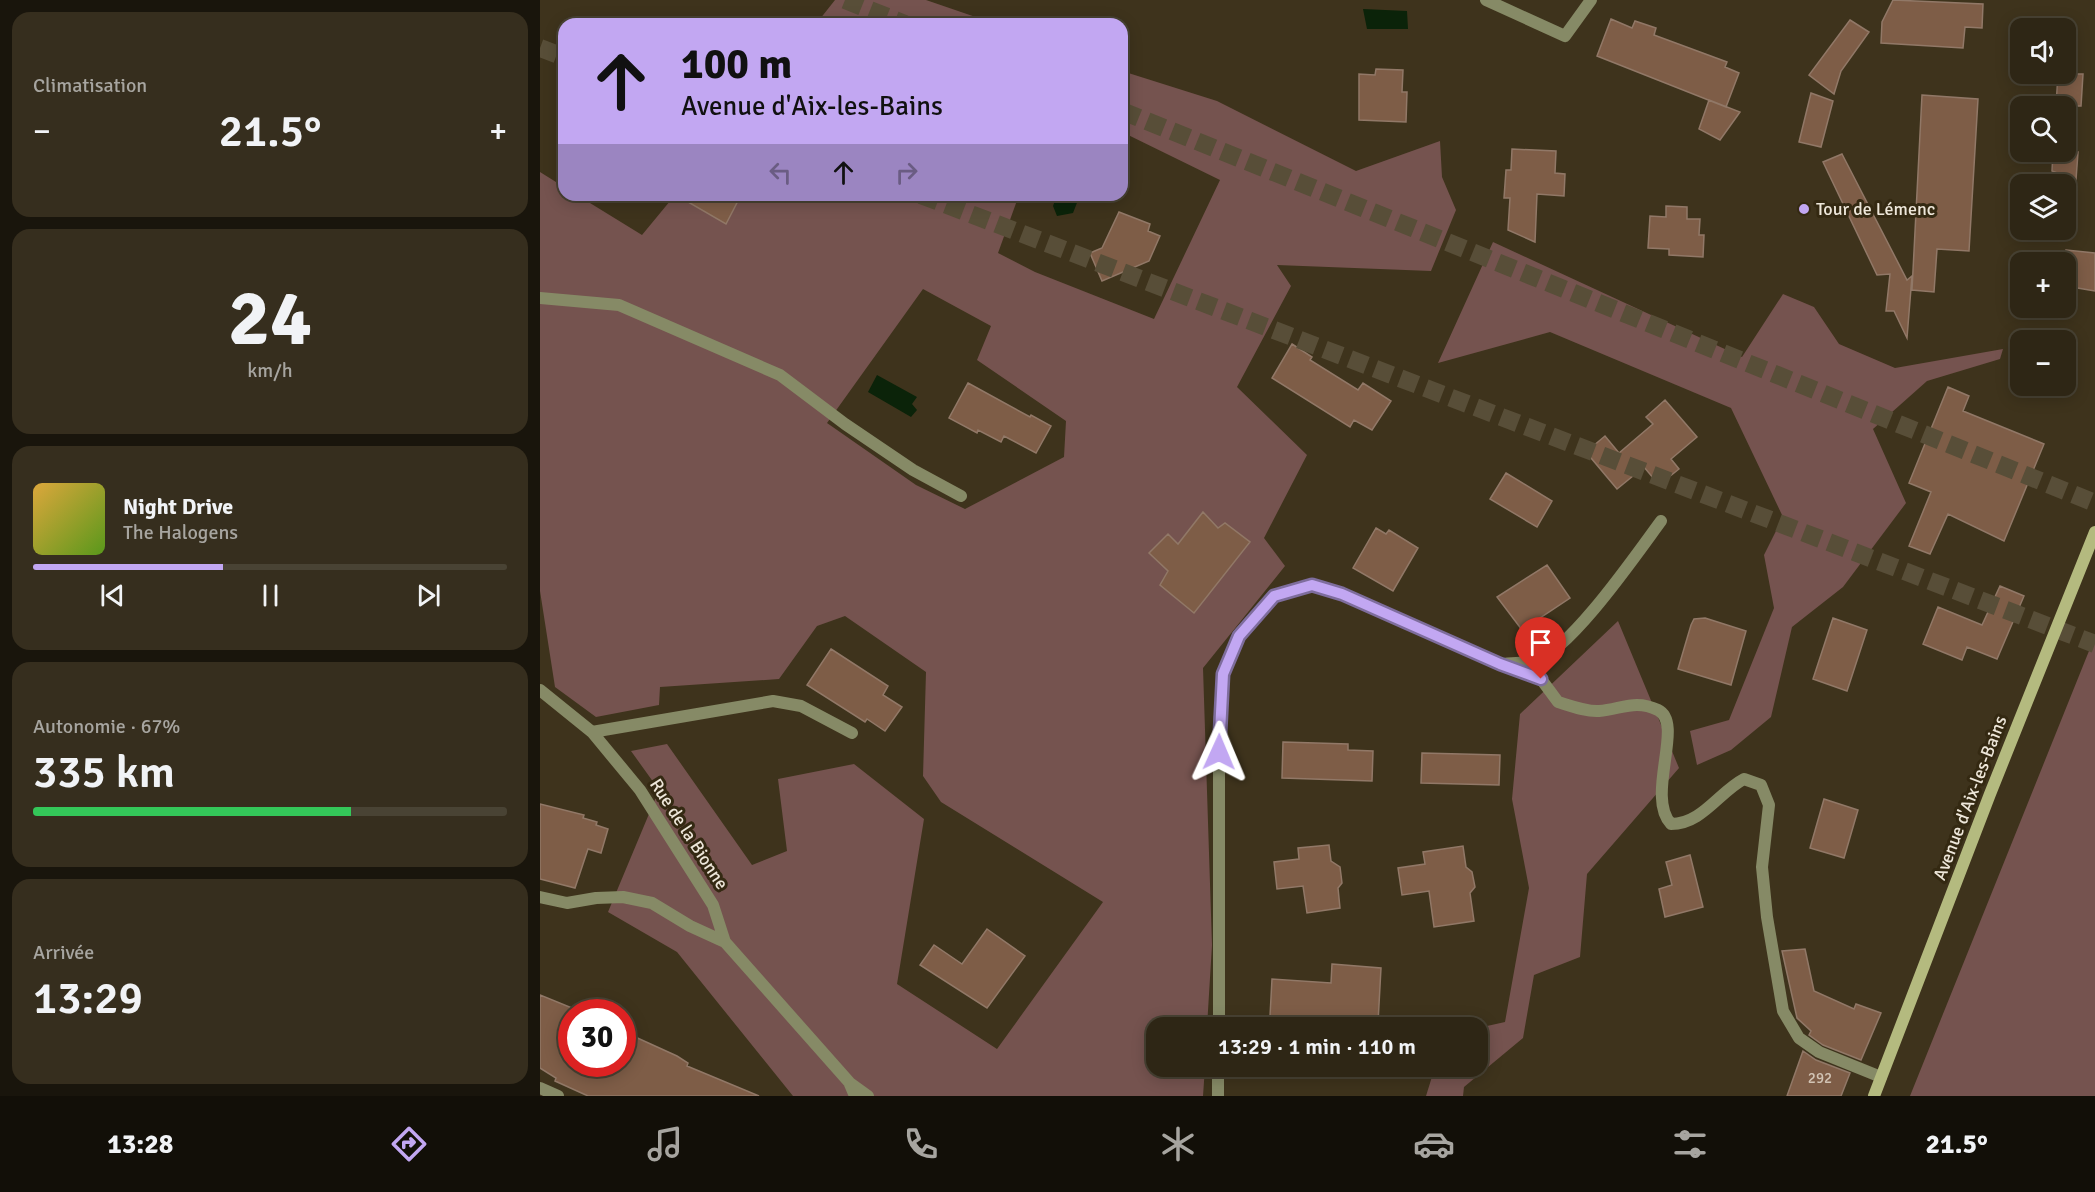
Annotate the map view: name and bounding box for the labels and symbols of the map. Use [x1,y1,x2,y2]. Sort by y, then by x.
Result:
place label: Tour de Lémenc [1816,198,1935,220]
marker: Tour de Lémenc [1797,202,1811,216]
pin [1515,617,1566,679]
street label: Avenue d'Aix-les-Bains [1928,712,2012,883]
position arrow [1187,720,1251,784]
street label: Rue de la Bionne [645,774,733,894]
speed limit sign: 30 [558,999,636,1077]
house number: 292 [1808,1069,1832,1087]

